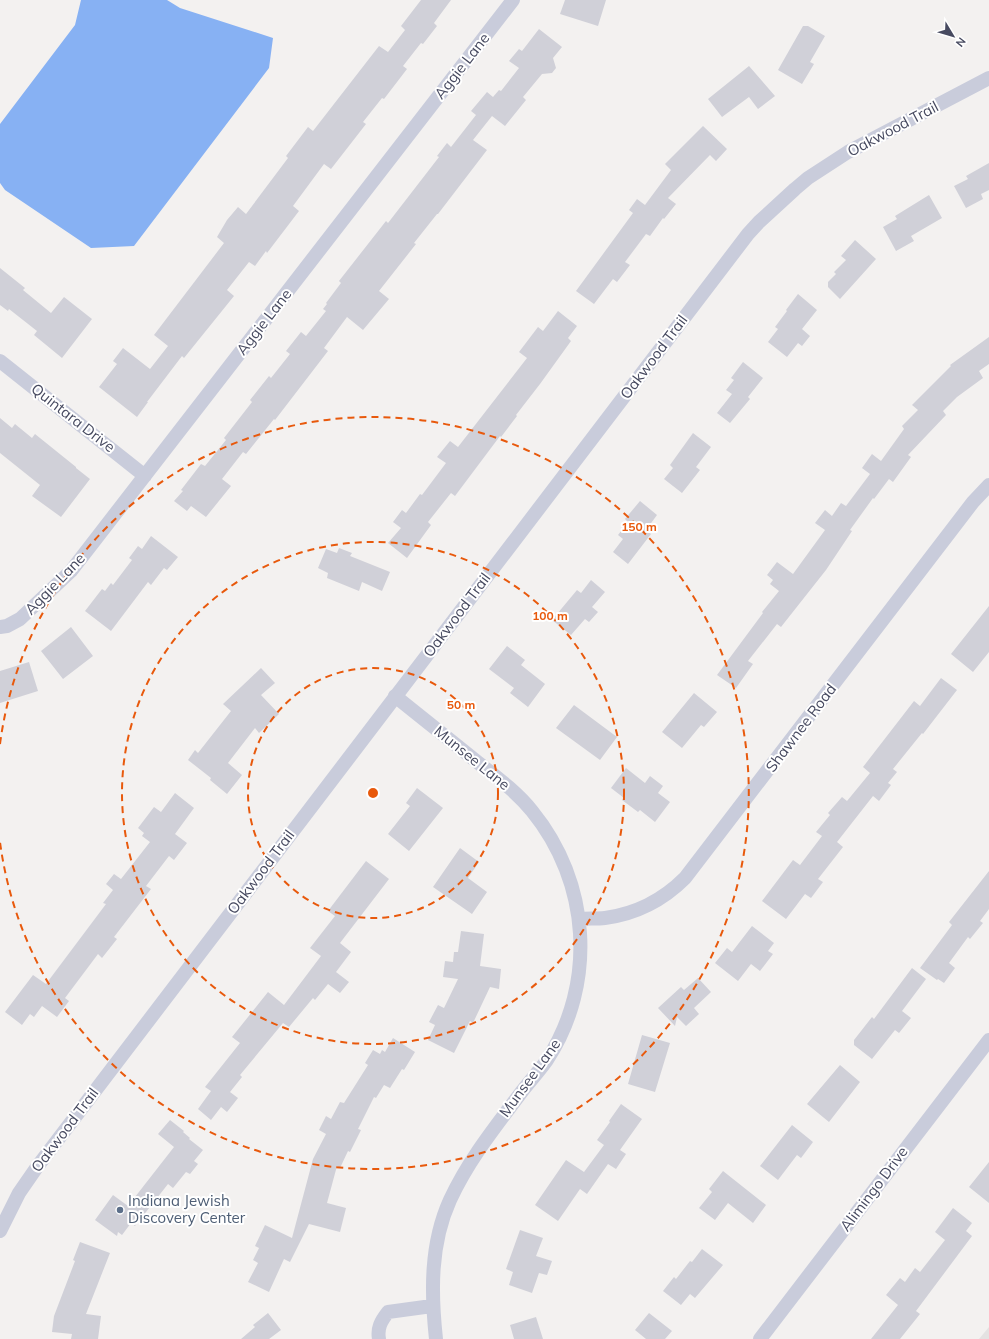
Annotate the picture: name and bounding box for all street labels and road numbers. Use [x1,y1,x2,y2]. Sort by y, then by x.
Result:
street label: Aggie Lane [430,29,493,103]
street label: Oakwood Trail [844,97,942,161]
street label: Aggie Lane [232,285,295,359]
street label: Oakwood Trail [616,311,691,403]
street label: Quintara Drive [28,379,119,456]
street label: Aggie Lane [20,549,89,619]
street label: Oakwood Trail [419,569,494,661]
street label: Shawnee Road [761,680,840,776]
street label: Munsee Lane [431,721,514,794]
street label: Oakwood Trail [223,826,298,918]
street label: Munsee Lane [495,1035,564,1121]
street label: Oakwood Trail [27,1084,102,1176]
street label: Alimingo Drive [835,1142,912,1235]

